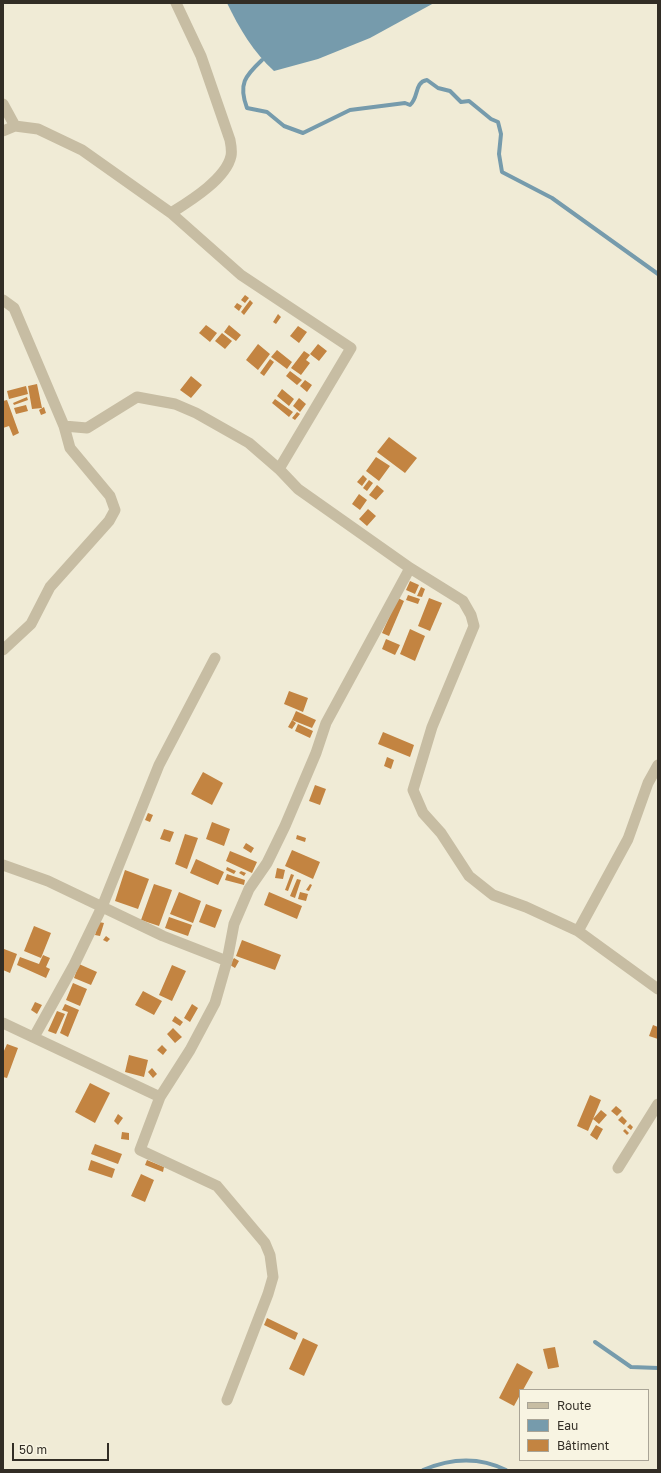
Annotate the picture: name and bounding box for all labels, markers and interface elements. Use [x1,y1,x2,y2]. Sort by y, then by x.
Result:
legend [519,1389,649,1461]
text: Route [557,1398,591,1413]
text: Eau [557,1418,578,1433]
scale bar [14,1435,111,1461]
text: Bâtiment [557,1438,609,1453]
text: 50 m [19,1442,47,1457]

